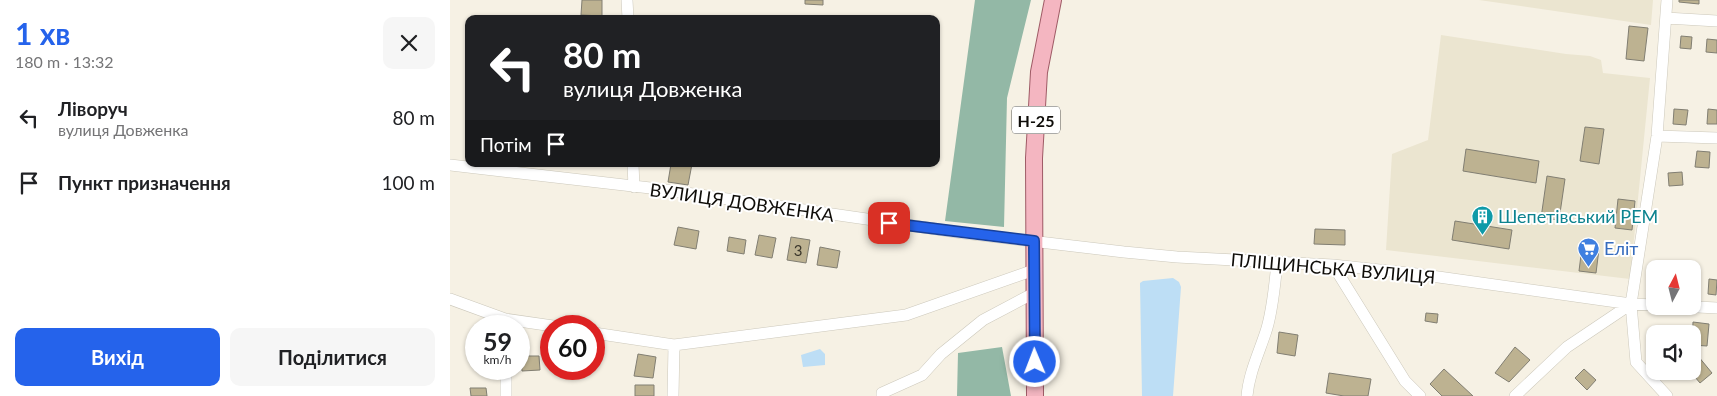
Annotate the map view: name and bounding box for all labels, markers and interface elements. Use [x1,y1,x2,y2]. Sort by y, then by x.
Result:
text: 1 хв [15,15,70,51]
button: close [383,17,435,69]
text: 80 m [563,33,641,75]
icon: left [480,35,545,100]
text: 180 m · 13:32 [15,52,114,71]
text: вулиця Довженка [563,75,742,102]
text: Ліворуч [58,97,128,120]
icon: left [15,104,43,132]
text: 80 m [392,106,435,129]
road number: Н-25 [1012,106,1060,134]
text: вулиця Довженка [58,120,188,139]
icon: arrive [542,130,570,158]
text: Потім [480,133,532,156]
icon: arrive [15,169,43,197]
text: Пункт призначення [58,171,231,194]
text: 100 m [381,171,435,194]
street label: ВУЛИЦЯ ДОВЖЕНКА [648,178,836,226]
pin [868,202,910,244]
building icon: Шепетівський РЕМ [1470,204,1494,235]
place label: Шепетівський РЕМ [1498,205,1658,227]
icon: arrive [875,209,903,237]
supermarket icon: Еліт [1576,236,1600,267]
place label: Еліт [1604,237,1638,259]
house number: 3 [794,241,802,259]
street label: ПЛІЩИНСЬКА ВУЛИЦЯ [1230,248,1436,288]
north arrow [1646,260,1701,315]
map controls [1646,260,1701,380]
speed limit sign: 60 [540,315,605,380]
button: sound [1646,325,1701,380]
text: 59 [483,326,512,356]
button: Вихід [15,328,220,386]
button: Поділитися [230,328,435,386]
position arrow [1008,335,1060,387]
text: km/h [483,352,512,367]

